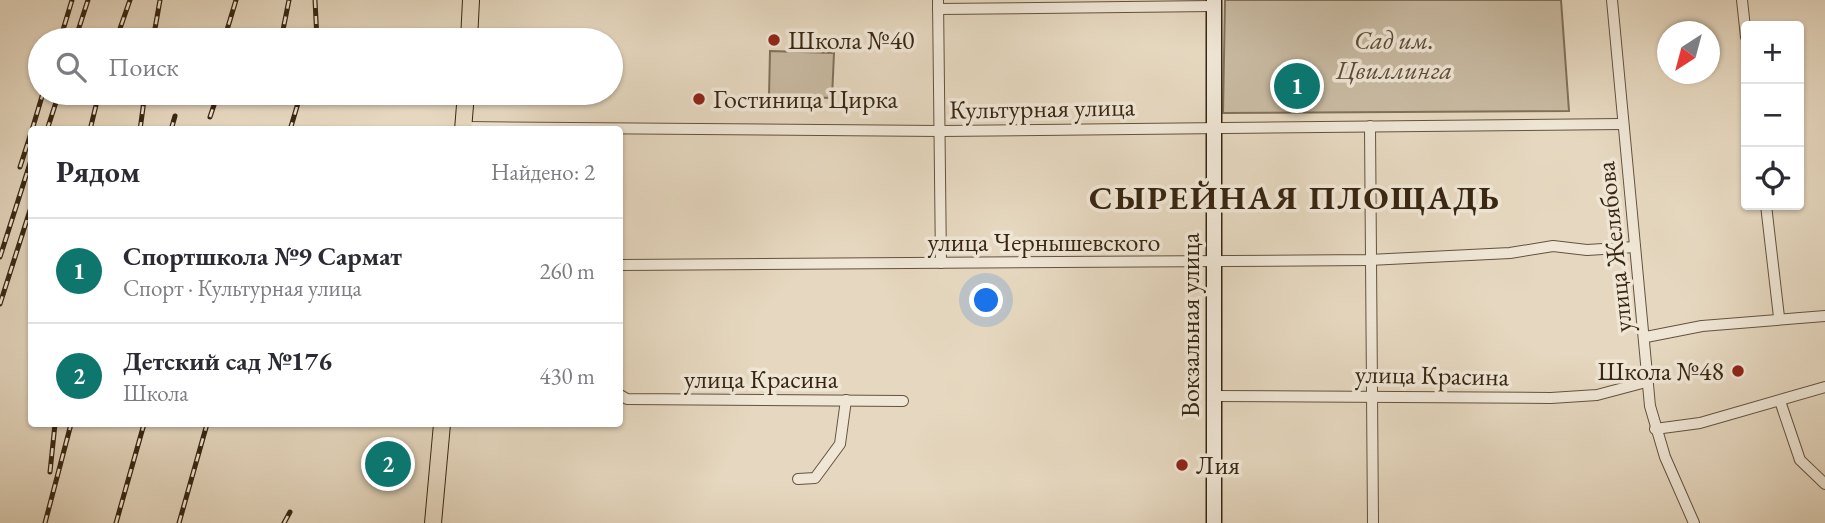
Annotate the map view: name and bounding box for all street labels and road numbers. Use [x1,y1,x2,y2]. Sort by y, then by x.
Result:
street label: Культурная улица [949,89,1136,127]
street label: улица Желябова [1588,159,1640,334]
street label: улица Чернышевского [928,225,1160,259]
street label: Вокзальная улица [1173,232,1207,417]
street label: улица Красина [1355,357,1510,393]
street label: улица Красина [684,362,839,396]

